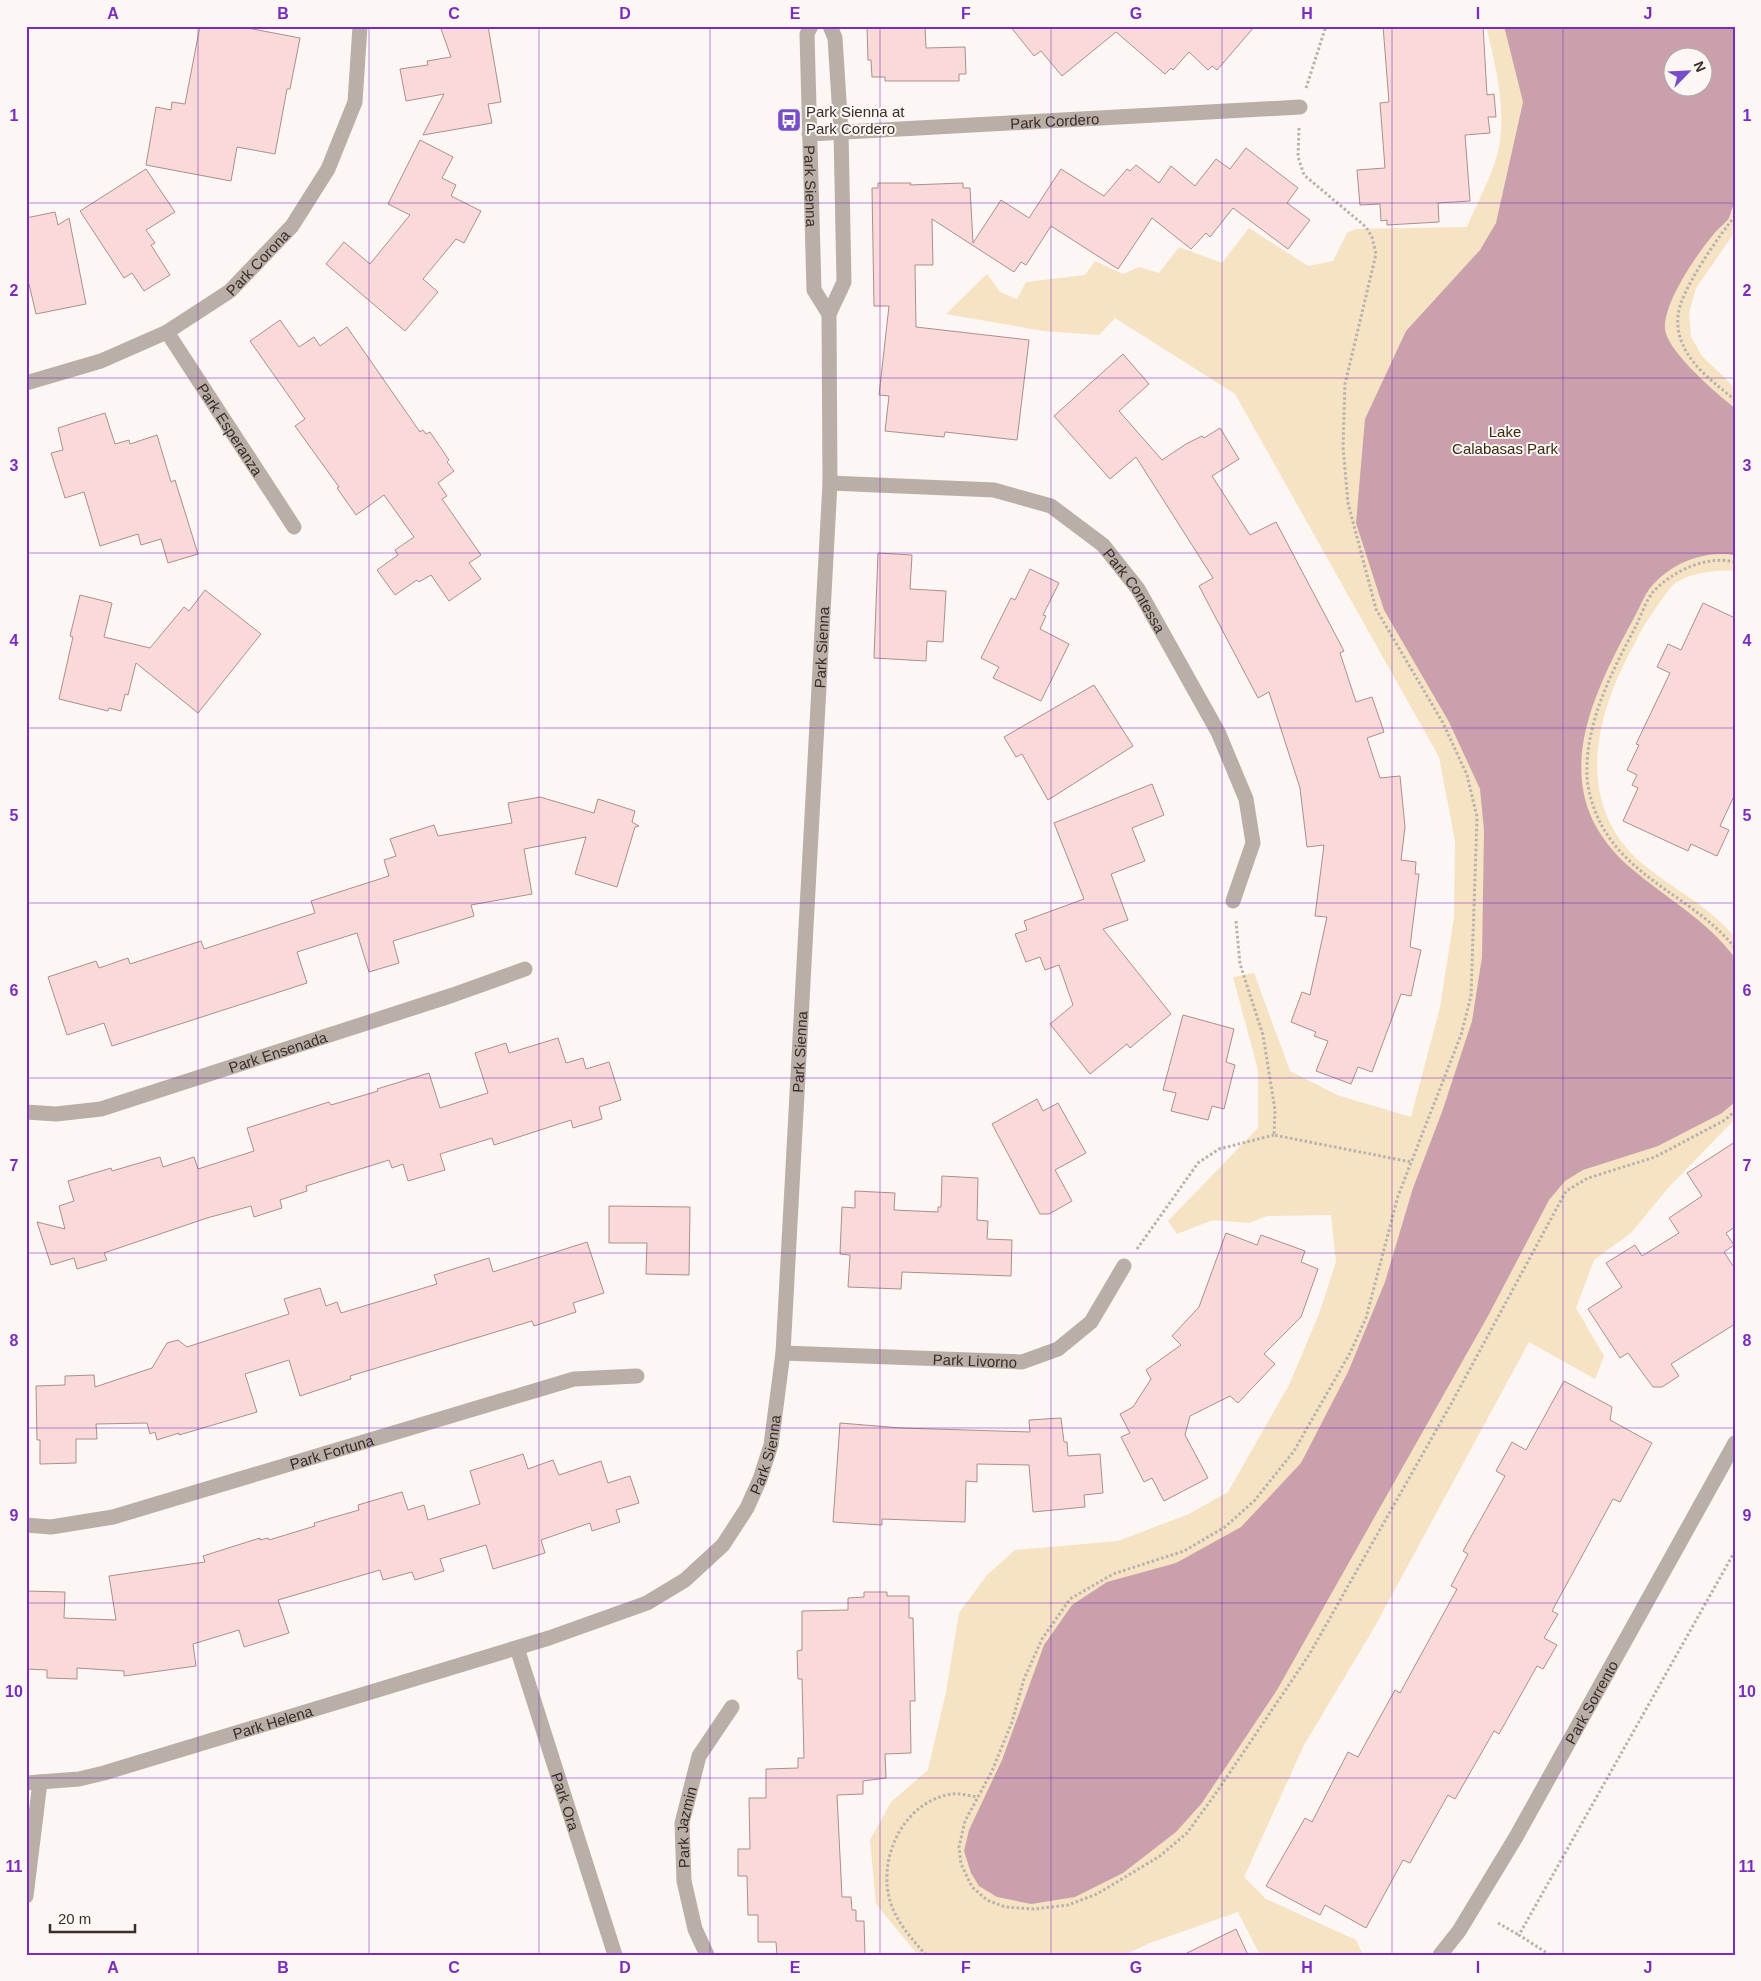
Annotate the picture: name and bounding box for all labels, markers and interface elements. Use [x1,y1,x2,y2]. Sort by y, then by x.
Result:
text: A [107,5,119,22]
text: B [277,5,289,22]
text: C [448,5,460,22]
text: D [619,5,631,22]
text: E [790,5,801,22]
text: F [961,5,971,22]
text: G [1130,5,1142,22]
text: H [1301,5,1313,22]
text: I [1476,5,1480,22]
text: J [1644,5,1652,22]
north arrow [1664,48,1714,98]
text: N [1691,59,1709,75]
place label: Park Sienna at Park Cordero [806,103,905,137]
text: 1 [10,107,19,124]
bus stop icon: Park Sienna at Park Cordero [776,107,802,133]
text: 1 [1743,107,1752,124]
street label: Park Cordero [1010,110,1100,131]
street label: Park Sienna [802,145,821,228]
street label: Park Corona [222,226,293,299]
text: 2 [10,282,19,299]
text: 2 [1743,282,1752,299]
street label: Park Esperanza [194,380,267,479]
park label: Lake Calabasas Park [1452,423,1558,457]
text: 3 [10,457,19,474]
text: 3 [1743,457,1752,474]
street label: Park Contessa [1100,545,1169,636]
street label: Park Sienna [810,606,832,689]
text: 4 [10,632,19,649]
text: 4 [1743,632,1752,649]
text: 5 [10,807,19,824]
text: 5 [1743,807,1752,824]
text: 6 [10,982,19,999]
text: 6 [1743,982,1752,999]
street label: Park Sienna [789,1010,810,1093]
street label: Park Ensenada [226,1028,330,1076]
text: 7 [10,1157,19,1174]
text: 7 [1743,1157,1752,1174]
text: 8 [10,1332,19,1349]
text: 8 [1743,1332,1752,1349]
street label: Park Livorno [932,1350,1017,1370]
street label: Park Sienna [746,1413,783,1497]
street label: Park Fortuna [288,1431,376,1472]
text: 9 [10,1507,19,1524]
text: 9 [1743,1507,1752,1524]
street label: Park Sorrento [1561,1657,1621,1747]
text: 10 [5,1683,23,1700]
text: 10 [1738,1683,1756,1700]
street label: Park Helena [231,1702,315,1742]
street label: Park Ora [549,1770,583,1833]
street label: Park Jazmin [673,1785,699,1868]
text: 11 [6,1858,23,1875]
text: 11 [1739,1858,1756,1875]
scale bar [50,1901,135,1933]
text: 20 m [58,1910,91,1927]
text: A [107,1959,119,1976]
text: B [277,1959,289,1976]
text: C [448,1959,460,1976]
text: D [619,1959,631,1976]
text: E [790,1959,801,1976]
text: F [961,1959,971,1976]
text: G [1130,1959,1142,1976]
text: H [1301,1959,1313,1976]
text: I [1476,1959,1480,1976]
text: J [1644,1959,1652,1976]

